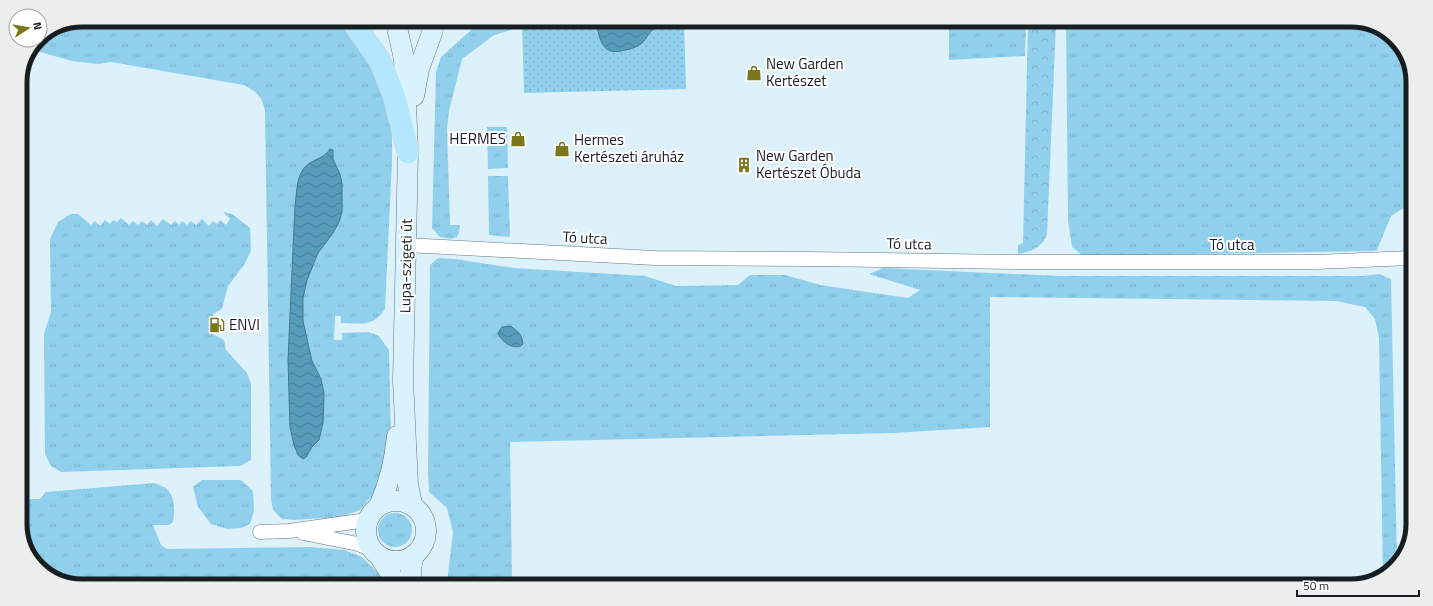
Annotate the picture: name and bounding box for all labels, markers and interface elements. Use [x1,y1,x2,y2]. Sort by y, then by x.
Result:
north arrow [8,8,48,48]
text: N [29,21,46,31]
place label: New Garden Kertészet [766,52,844,92]
shop icon: New Garden Kertészet [745,64,763,82]
place label: HERMES [449,127,506,150]
place label: Hermes Kertészeti áruház [574,128,684,168]
shop icon: HERMES [509,130,527,148]
shop icon: Hermes Kertészeti áruház [553,140,571,158]
place label: New Garden Kertészet Óbuda [756,144,861,184]
building icon: New Garden Kertészet Óbuda [735,156,753,174]
street label: Lupa-szigeti út [393,218,418,313]
street label: Tó utca [562,225,609,250]
street label: Tó utca [886,232,932,255]
street label: Tó utca [1209,233,1255,256]
place label: ENVI [229,313,260,336]
fuel station icon: ENVI [208,316,226,334]
scale bar [1297,572,1419,598]
text: 50 m [1303,576,1329,595]

